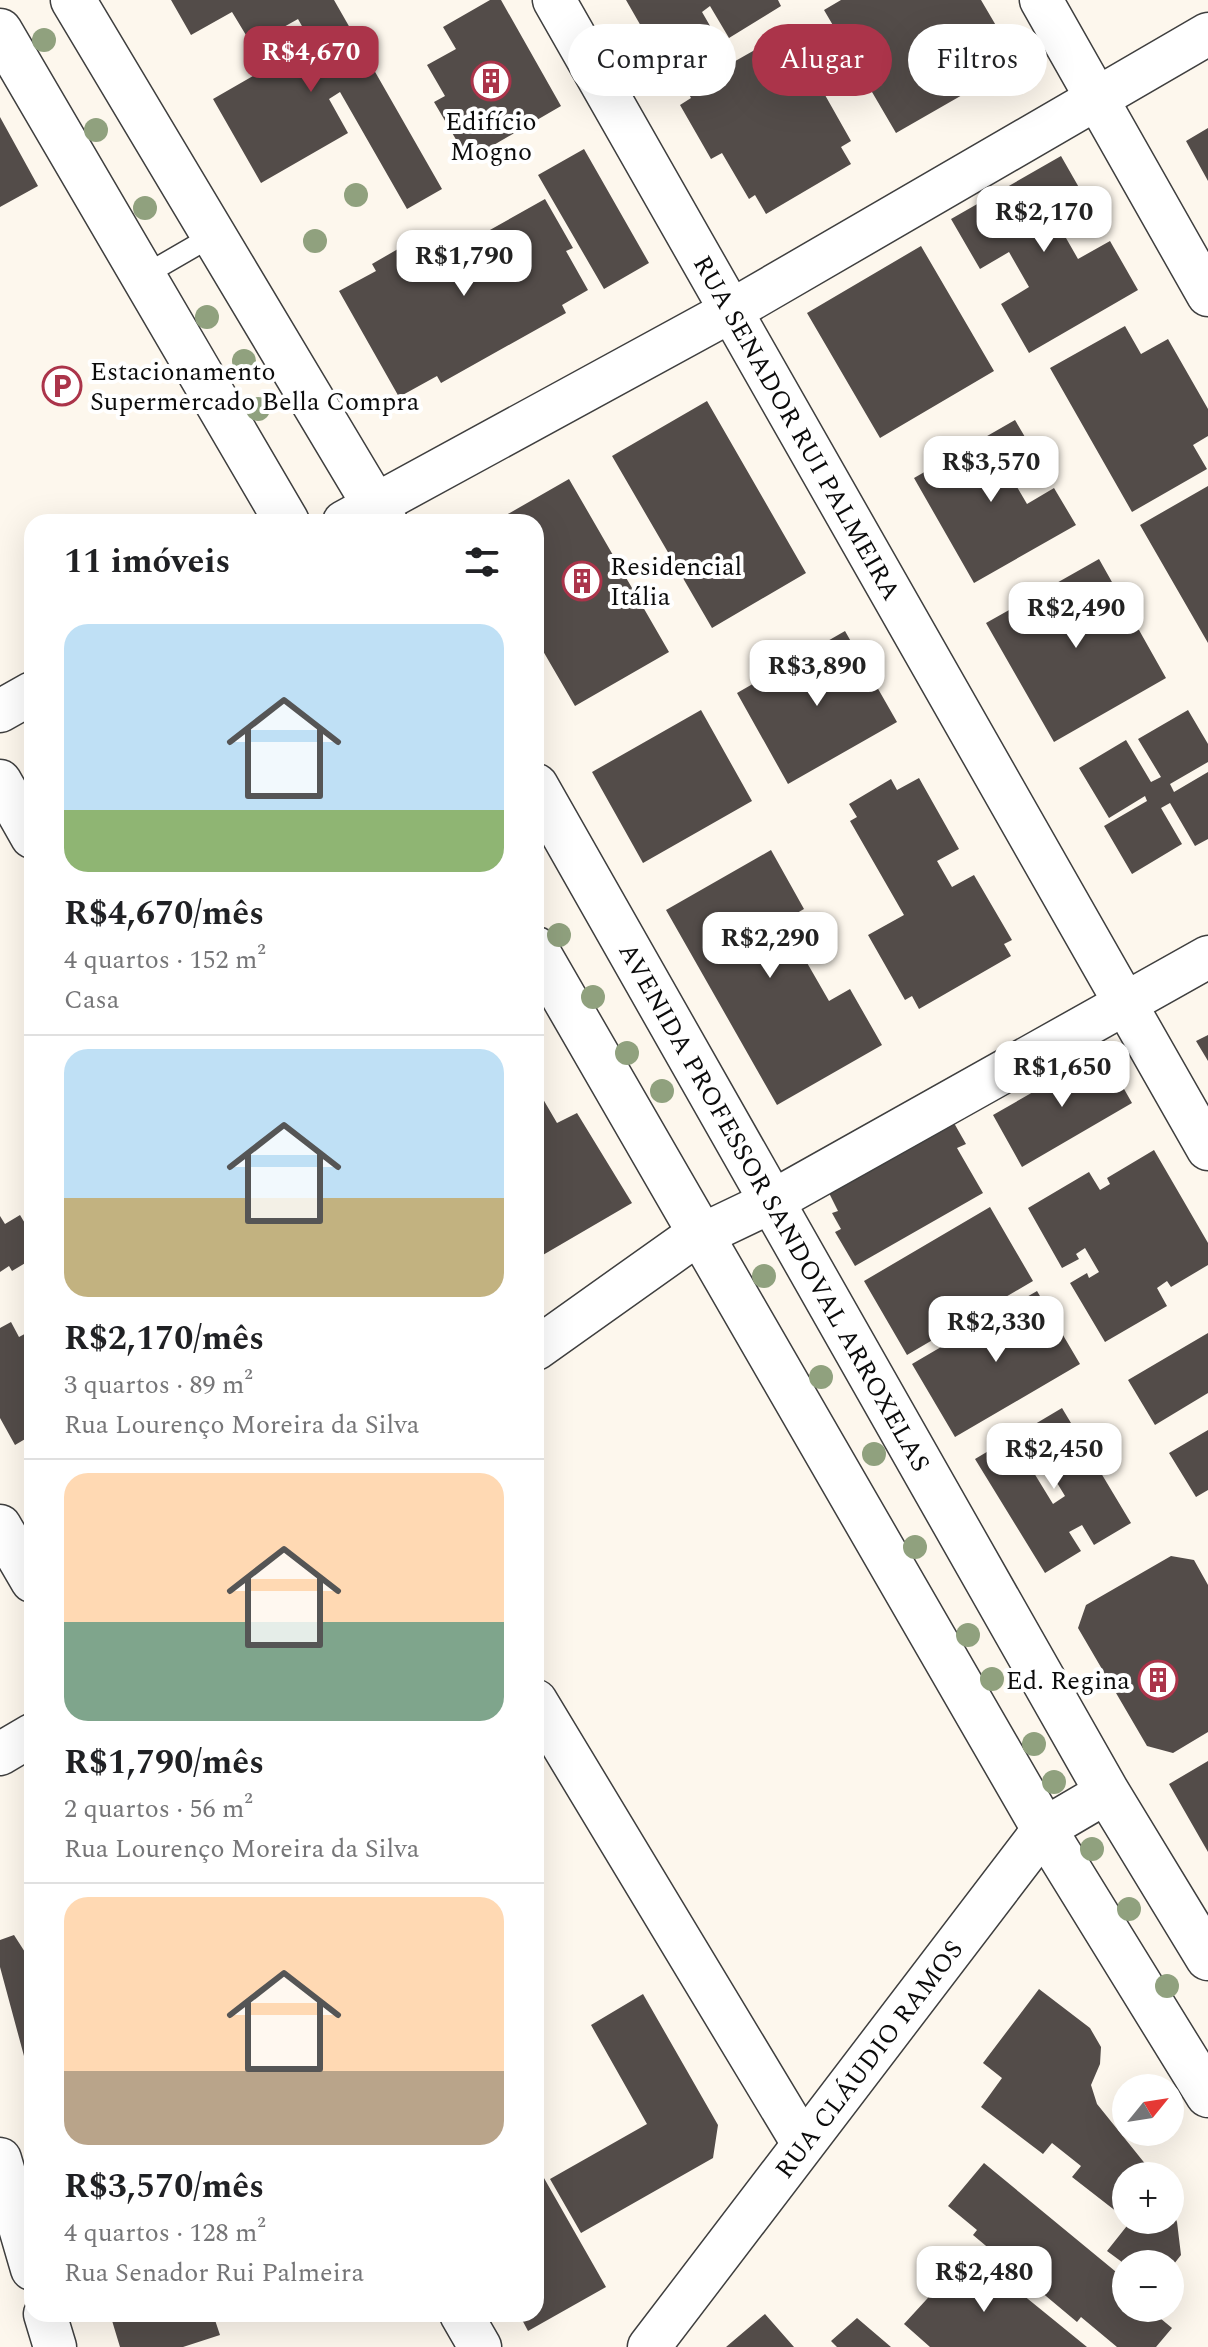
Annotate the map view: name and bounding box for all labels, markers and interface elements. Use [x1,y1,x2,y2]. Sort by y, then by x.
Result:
chip: Comprar [568,24,736,96]
chip: Alugar [752,24,892,96]
chip: Filtros [908,24,1047,96]
pin: R$4,670 [237,26,385,94]
text: R$4,670 [262,32,360,72]
building icon: Edifício Mogno [470,60,512,102]
place label: Edifício Mogno [445,102,537,172]
pin: R$2,170 [970,186,1118,254]
text: R$2,170 [995,192,1093,232]
pin: R$1,790 [390,230,538,298]
text: R$1,790 [415,236,513,276]
street label: RUA SENADOR RUI PALMEIRA [682,248,911,608]
place label: Estacionamento Supermercado Bella Compra [90,352,420,422]
parking icon: Estacionamento Supermercado Bella Compra [41,365,83,407]
pin: R$3,570 [917,436,1065,504]
text: R$3,570 [942,442,1040,482]
text: 11 imóveis [64,536,230,588]
icon: filters [460,540,504,584]
place label: Residencial Itália [610,547,742,617]
building icon: Residencial Itália [561,560,603,602]
pin: R$2,490 [1002,582,1150,650]
text: R$2,490 [1027,588,1125,628]
pin: R$3,890 [743,640,891,708]
text: R$3,890 [768,646,866,686]
icon: home [212,676,356,820]
text: R$4,670/mês [64,888,264,940]
pin: R$2,290 [696,912,844,980]
text: R$2,290 [721,918,819,958]
street label: AVENIDA PROFESSOR SANDOVAL ARROXELAS [608,935,940,1480]
text: 4 quartos · 152 m² [64,940,266,980]
text: Casa [64,980,120,1020]
pin: R$1,650 [988,1041,1136,1109]
text: R$1,650 [1013,1047,1111,1087]
icon: home [212,1101,356,1245]
pin: R$2,330 [922,1296,1070,1364]
text: R$2,330 [947,1302,1045,1342]
text: R$2,170/mês [64,1313,264,1365]
text: 3 quartos · 89 m² [64,1365,253,1405]
text: Rua Lourenço Moreira da Silva [64,1405,419,1445]
pin: R$2,450 [980,1423,1128,1491]
text: R$2,450 [1005,1429,1103,1469]
icon: home [212,1525,356,1669]
building icon: Ed. Regina [1137,1659,1179,1701]
place label: Ed. Regina [1006,1661,1130,1701]
text: R$1,790/mês [64,1737,264,1789]
text: 2 quartos · 56 m² [64,1789,253,1829]
text: Rua Lourenço Moreira da Silva [64,1829,419,1869]
street label: RUA CLÁUDIO RAMOS [765,1932,973,2188]
icon: home [212,1949,356,2093]
north arrow [1112,2074,1184,2146]
map controls [1112,2074,1184,2322]
text: R$3,570/mês [64,2161,264,2213]
button: + [1112,2162,1184,2234]
text: 4 quartos · 128 m² [64,2213,266,2253]
pin: R$2,480 [910,2246,1058,2314]
button: − [1112,2250,1184,2322]
text: R$2,480 [935,2252,1033,2292]
text: Rua Senador Rui Palmeira [64,2253,364,2293]

